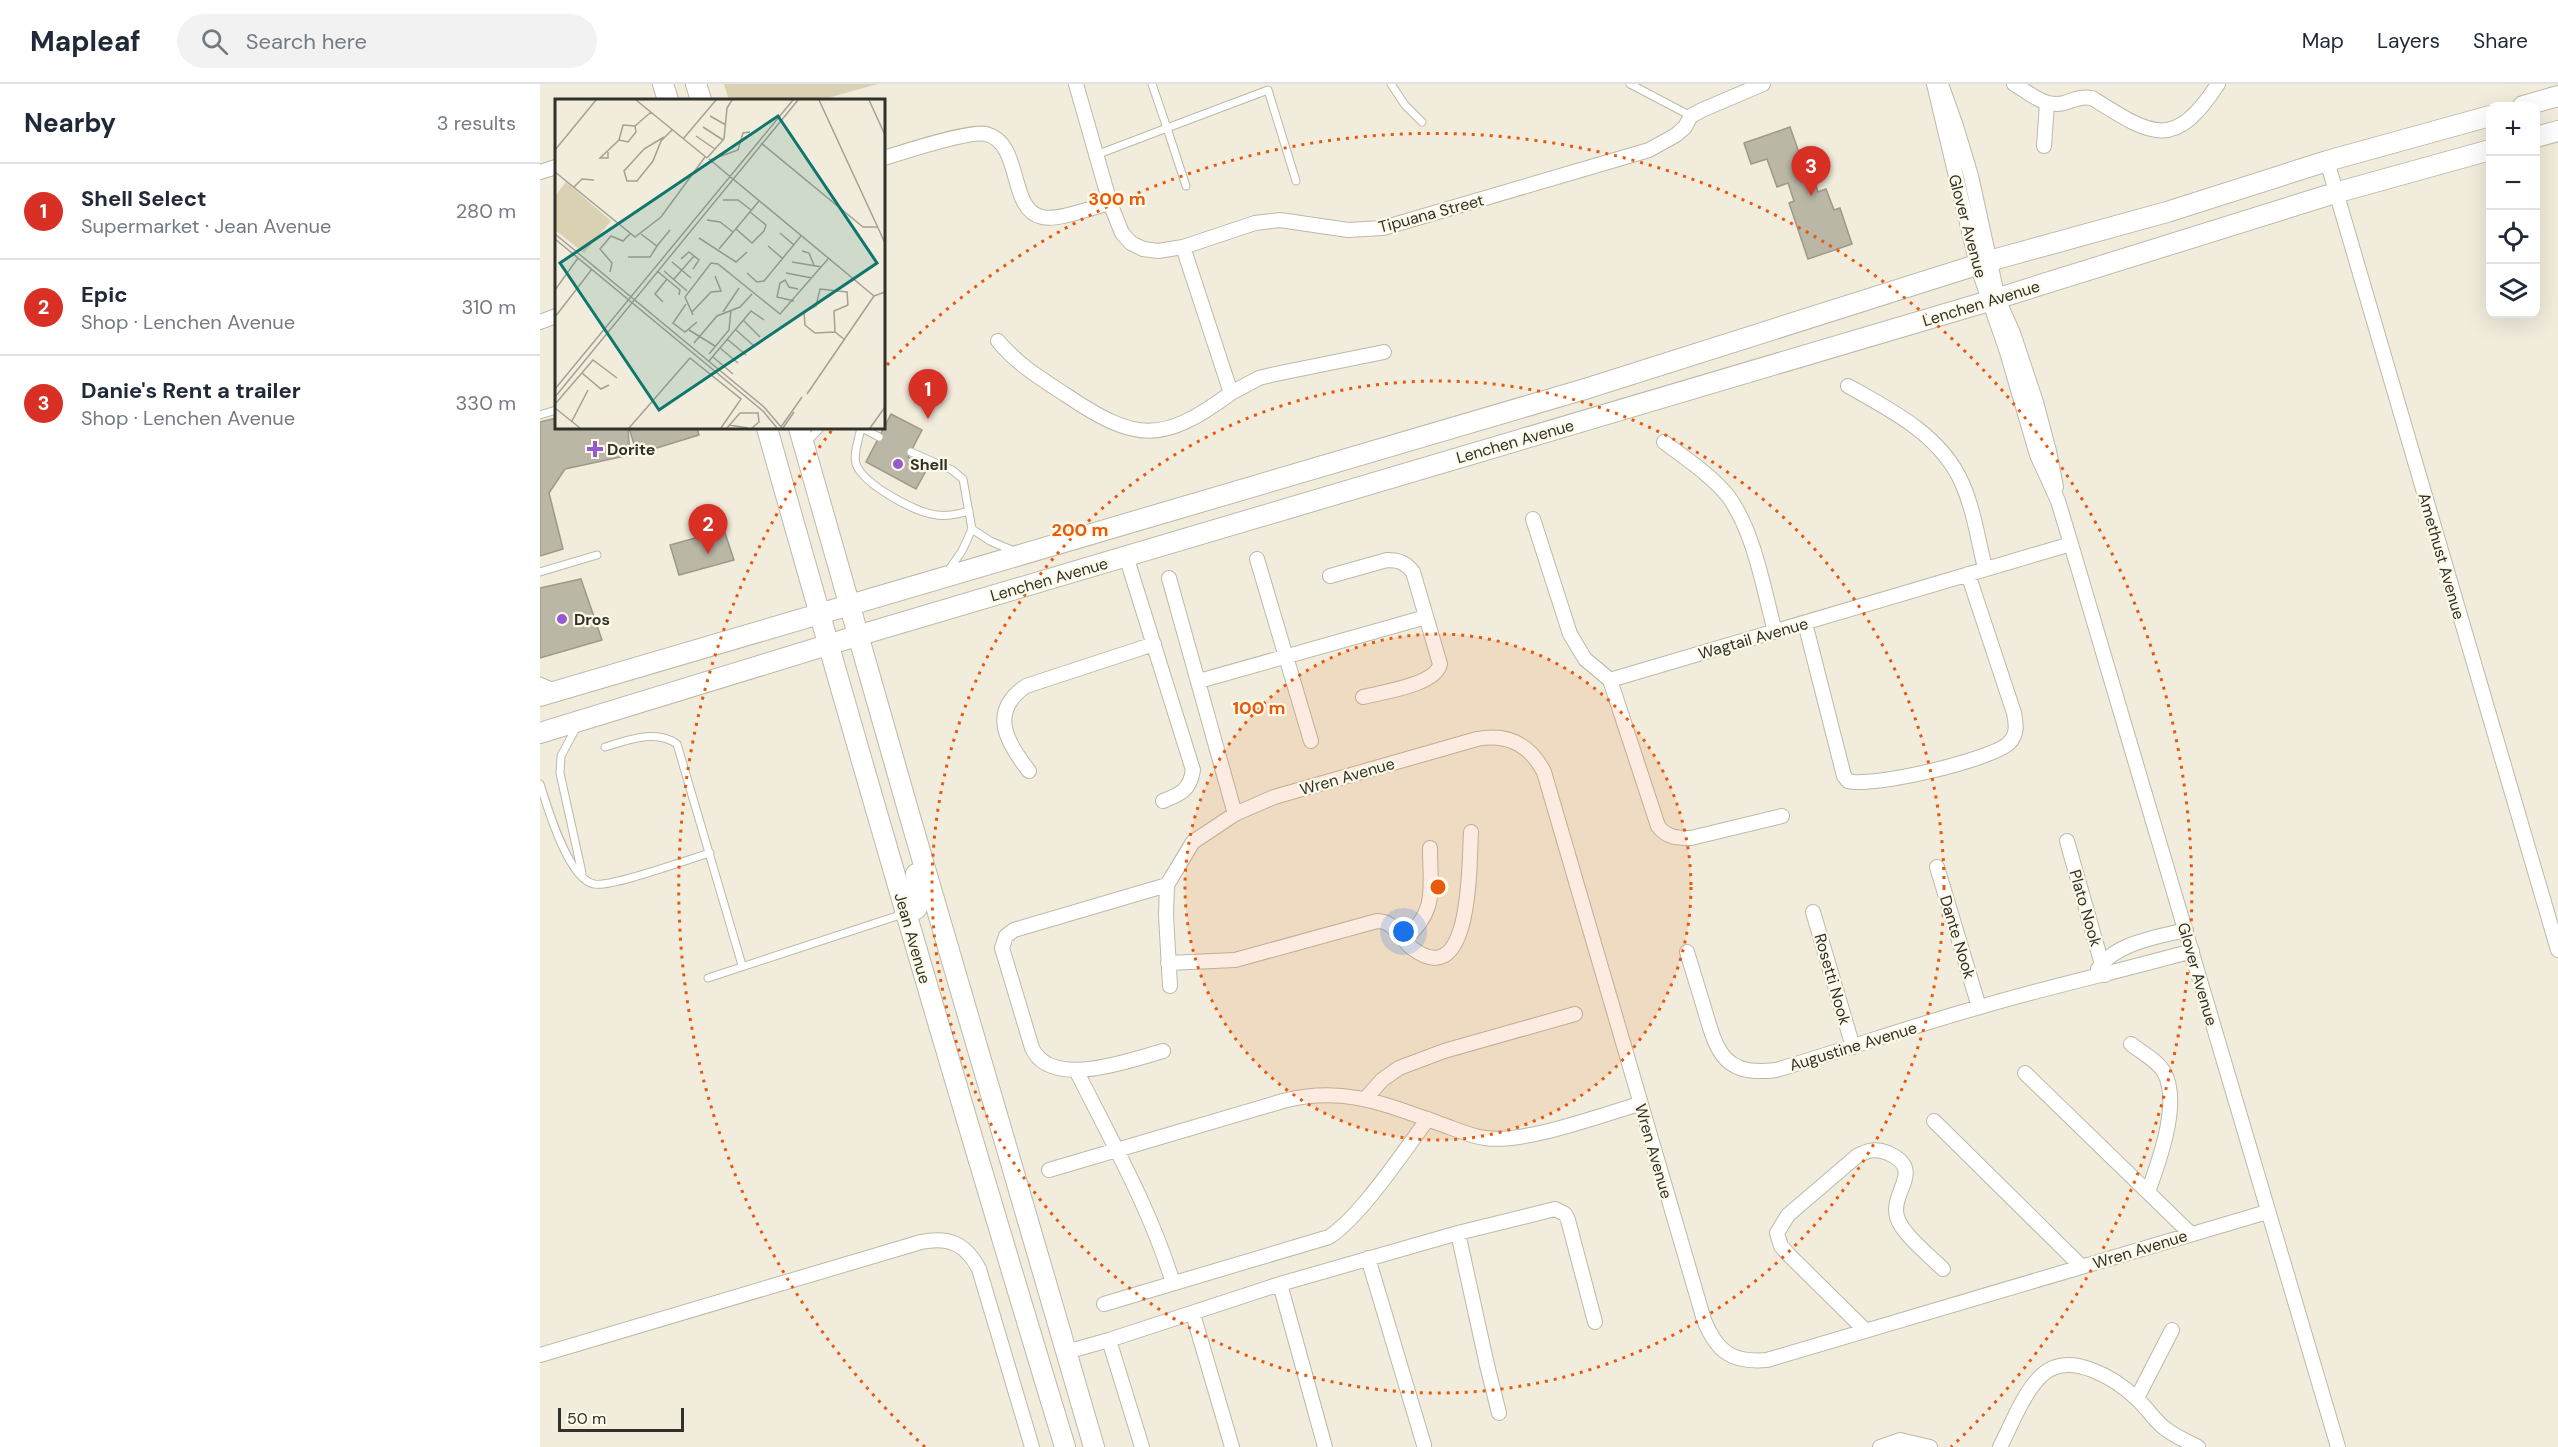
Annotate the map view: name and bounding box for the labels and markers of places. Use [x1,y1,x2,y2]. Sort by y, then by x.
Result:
pin: 3 [1792,147,1830,196]
pin: 1 [908,370,948,419]
place label: Dorite [607,439,655,460]
marker: Dorite [588,442,602,456]
place label: Shell [910,454,948,475]
marker: Shell [891,457,905,471]
pin: 2 [688,504,728,554]
place label: Dros [574,609,610,630]
marker: Dros [555,612,569,626]
centre of rings [1428,877,1448,897]

